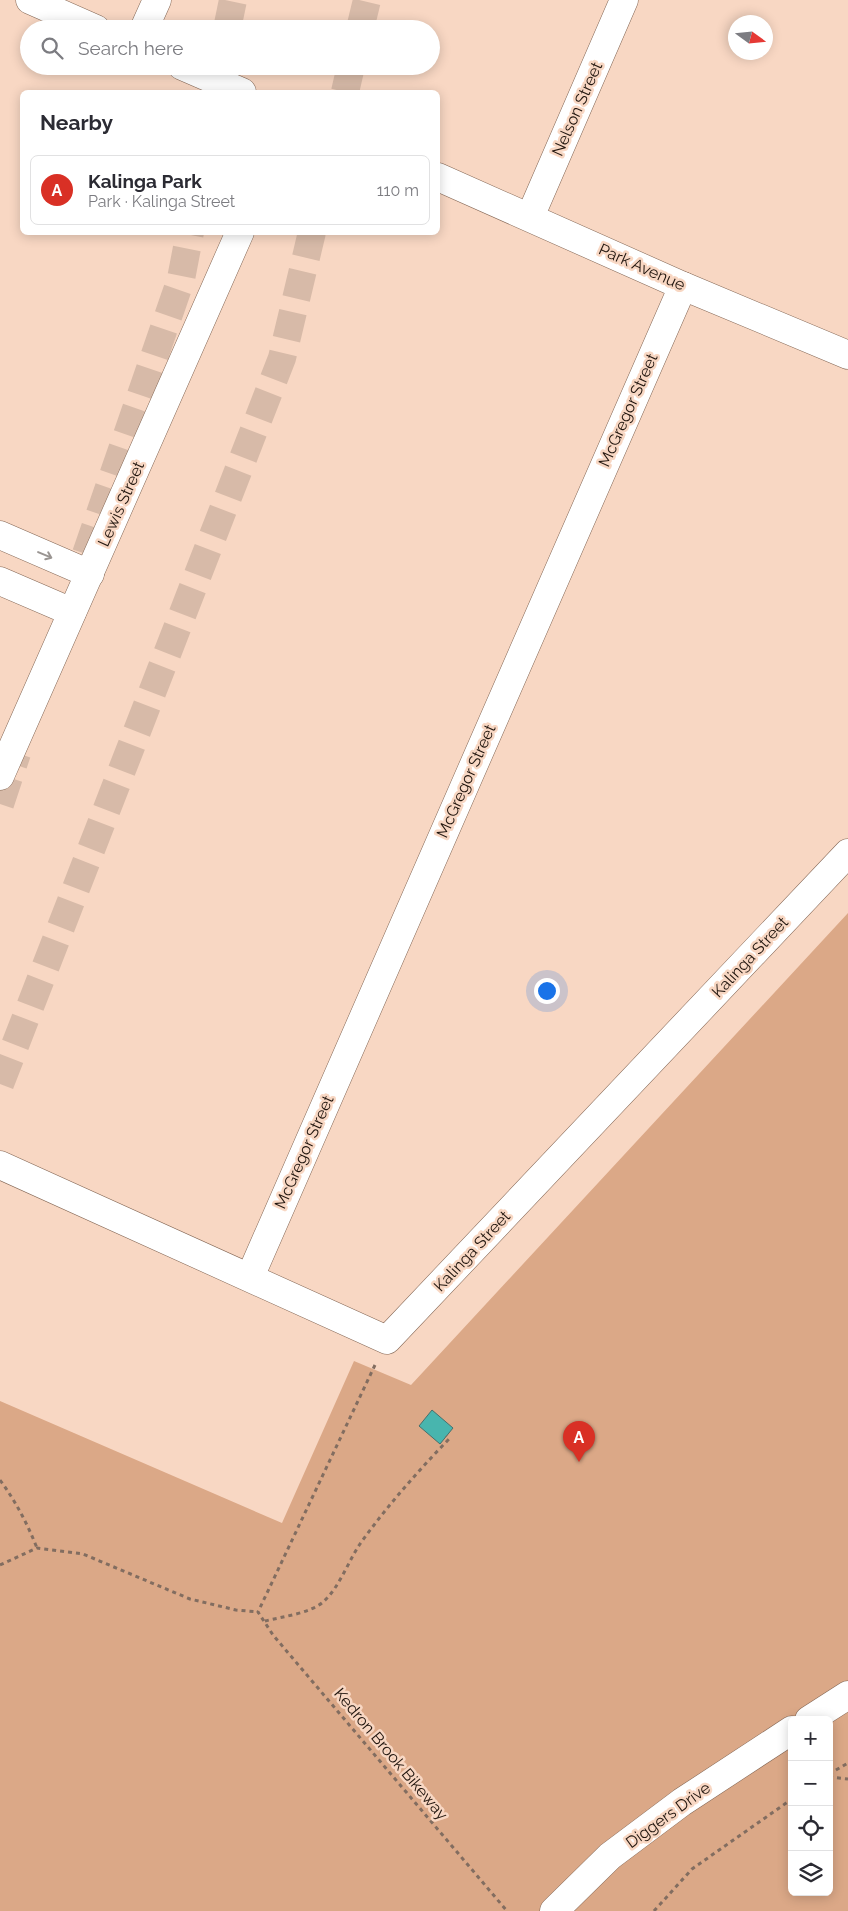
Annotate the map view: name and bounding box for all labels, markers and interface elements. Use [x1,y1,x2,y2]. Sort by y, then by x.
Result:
north arrow [728,15,773,60]
search box [20,20,440,75]
icon: search [38,34,66,62]
text: Search here [78,37,184,59]
street label: Nelson Street [548,58,606,159]
text: Nearby [40,110,113,135]
text: Kalinga Park [88,170,202,192]
text: A [52,181,62,200]
text: 110 m [377,181,419,200]
text: Park · Kalinga Street [88,192,235,211]
street label: Park Avenue [596,240,688,294]
street label: McGregor Street [595,350,662,470]
street label: Lewis Street [94,458,148,549]
one-way arrow [37,550,52,560]
street label: McGregor Street [433,721,500,841]
street label: Kalinga Street [708,912,793,1001]
your location [534,978,560,1004]
street label: McGregor Street [271,1092,338,1212]
street label: Kalinga Street [430,1206,515,1295]
pin: A [563,1421,595,1462]
street label: Kedron Brook Bikeway [330,1684,452,1824]
map controls [788,1716,833,1896]
button: + [788,1716,833,1761]
button: − [788,1761,833,1806]
street label: Diggers Drive [622,1778,714,1852]
button: locate [788,1806,833,1851]
button: layers [788,1851,833,1896]

